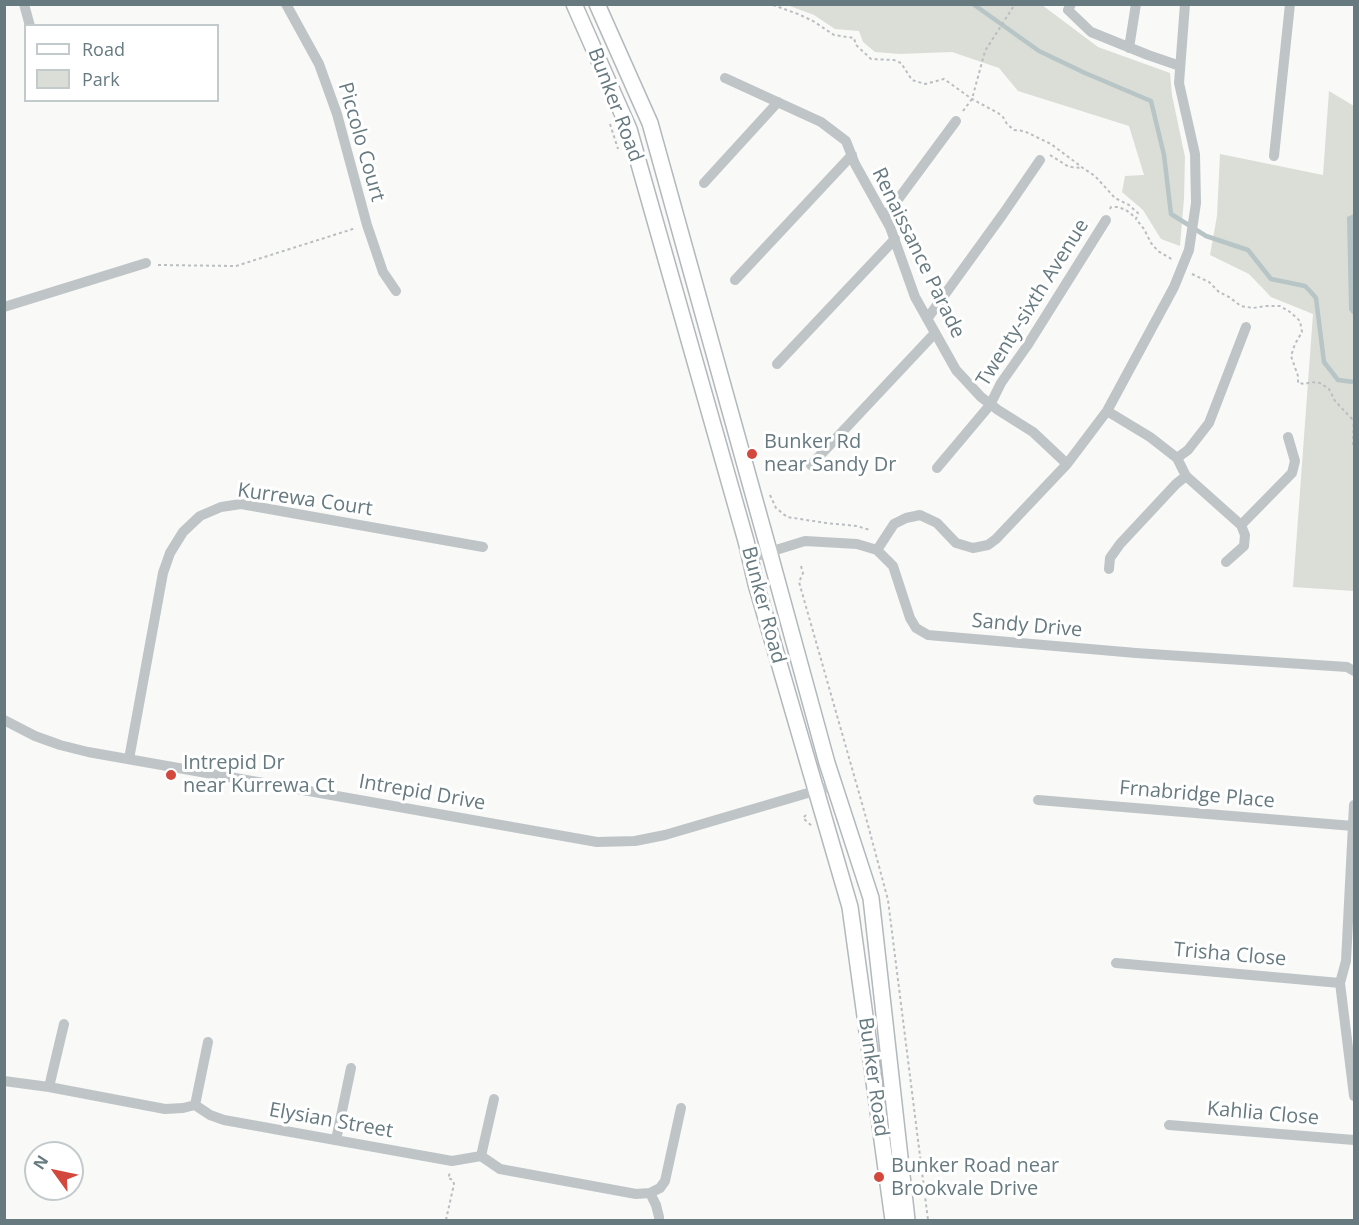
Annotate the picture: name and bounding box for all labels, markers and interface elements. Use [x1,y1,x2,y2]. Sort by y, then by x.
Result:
legend [24,24,219,102]
text: Road [82,37,125,61]
street label: Bunker Road [582,45,648,165]
text: Park [82,67,120,91]
street label: Piccolo Court [333,80,389,204]
street label: Renaissance Parade [866,164,970,342]
street label: Twenty-sixth Avenue [972,215,1094,391]
place label: Bunker Rd near Sandy Dr [764,430,896,477]
marker: Bunker Rd near Sandy Dr [745,447,759,461]
street label: Kurrewa Court [236,479,374,521]
street label: Bunker Road [736,544,790,666]
street label: Sandy Drive [971,609,1083,643]
place label: Intrepid Dr near Kurrewa Ct [183,751,335,798]
marker: Intrepid Dr near Kurrewa Ct [164,768,178,782]
street label: Intrepid Drive [357,770,487,816]
street label: Frnabridge Place [1118,776,1276,814]
street label: Trisha Close [1173,938,1287,972]
street label: Bunker Road [853,1016,893,1138]
street label: Kahlia Close [1206,1097,1320,1131]
street label: Elysian Street [267,1098,395,1144]
north arrow [24,1141,84,1201]
text: N [28,1151,53,1174]
place label: Bunker Road near Brookvale Drive [891,1154,1059,1201]
marker: Bunker Road near Brookvale Drive [872,1170,886,1184]

